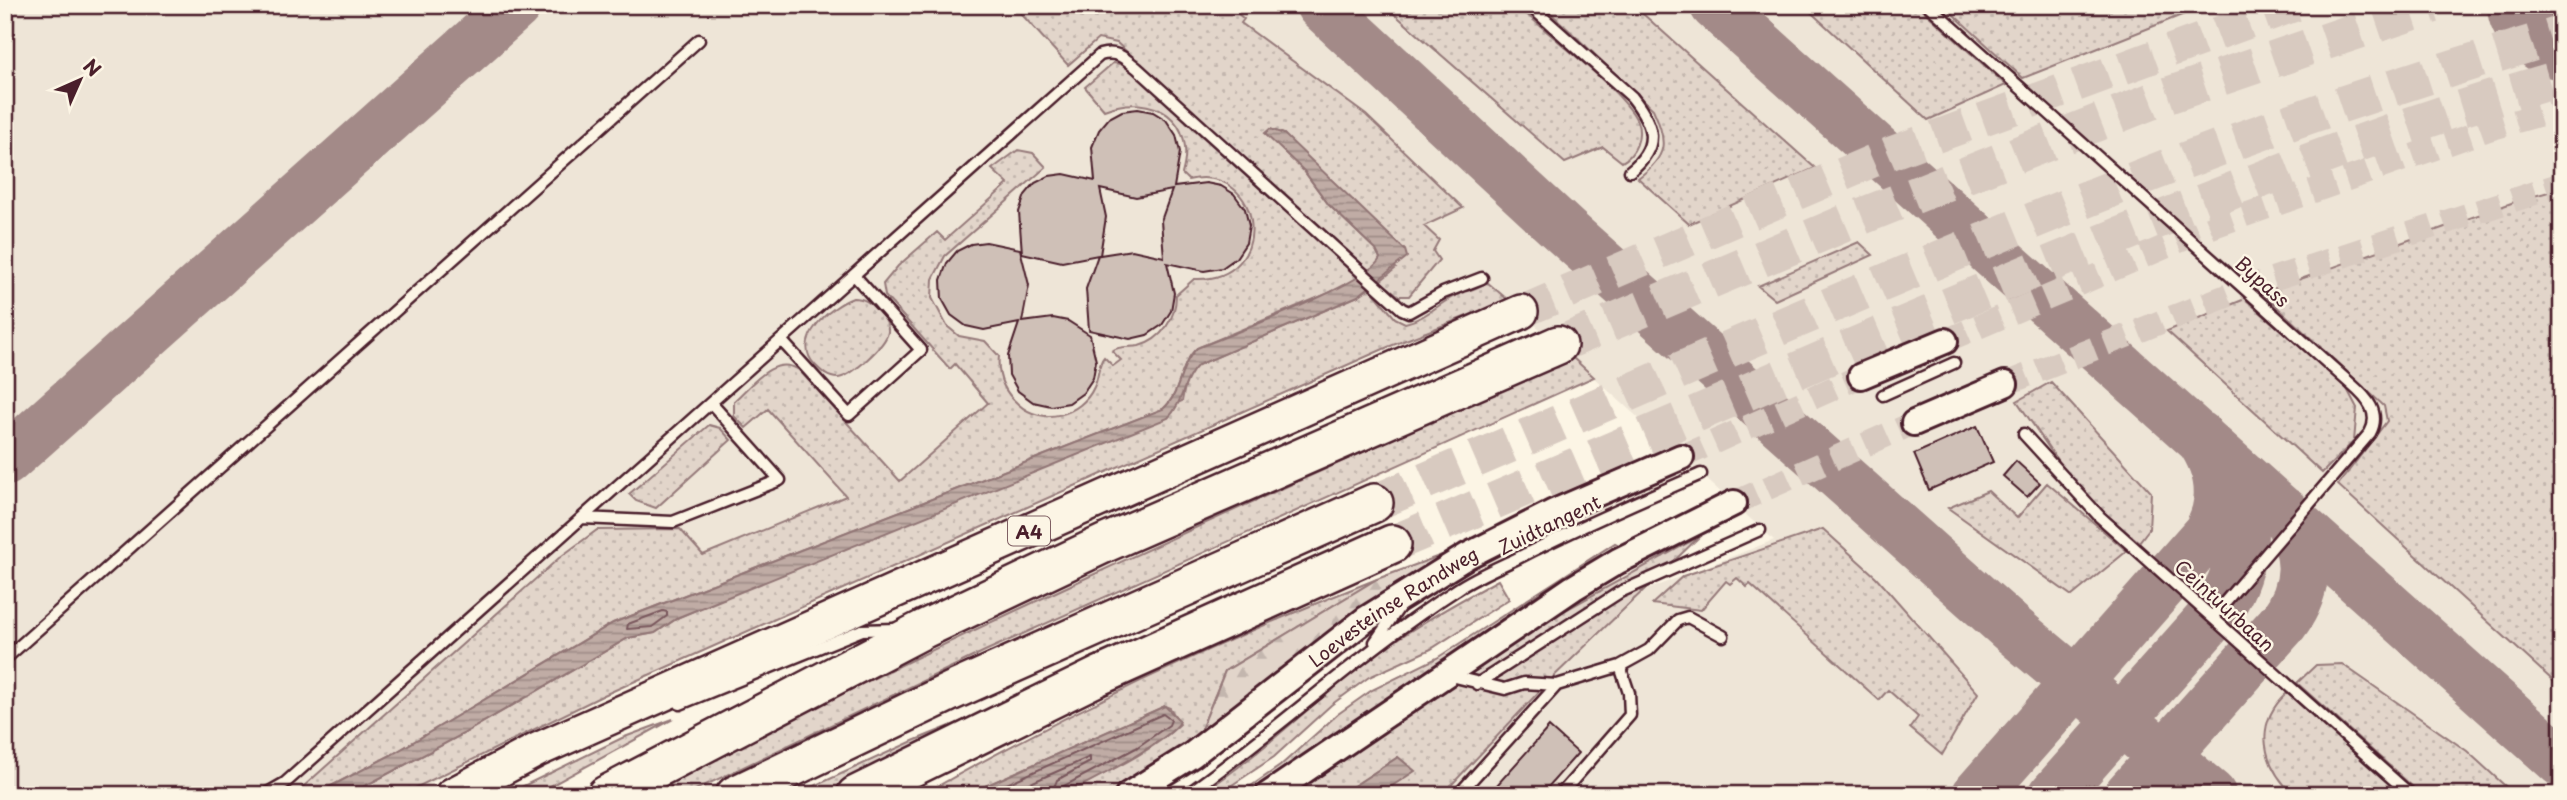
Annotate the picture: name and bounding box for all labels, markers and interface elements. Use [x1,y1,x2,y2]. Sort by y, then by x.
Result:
north arrow [46,46,116,116]
text: N [78,52,108,82]
street label: Bypass [2230,249,2296,313]
street label: Zuidtangent [1493,487,1605,561]
road number: A4 [1008,516,1050,546]
street label: Loevesteinse Randweg [1302,539,1483,673]
street label: Ceintuurbaan [2169,552,2281,658]

